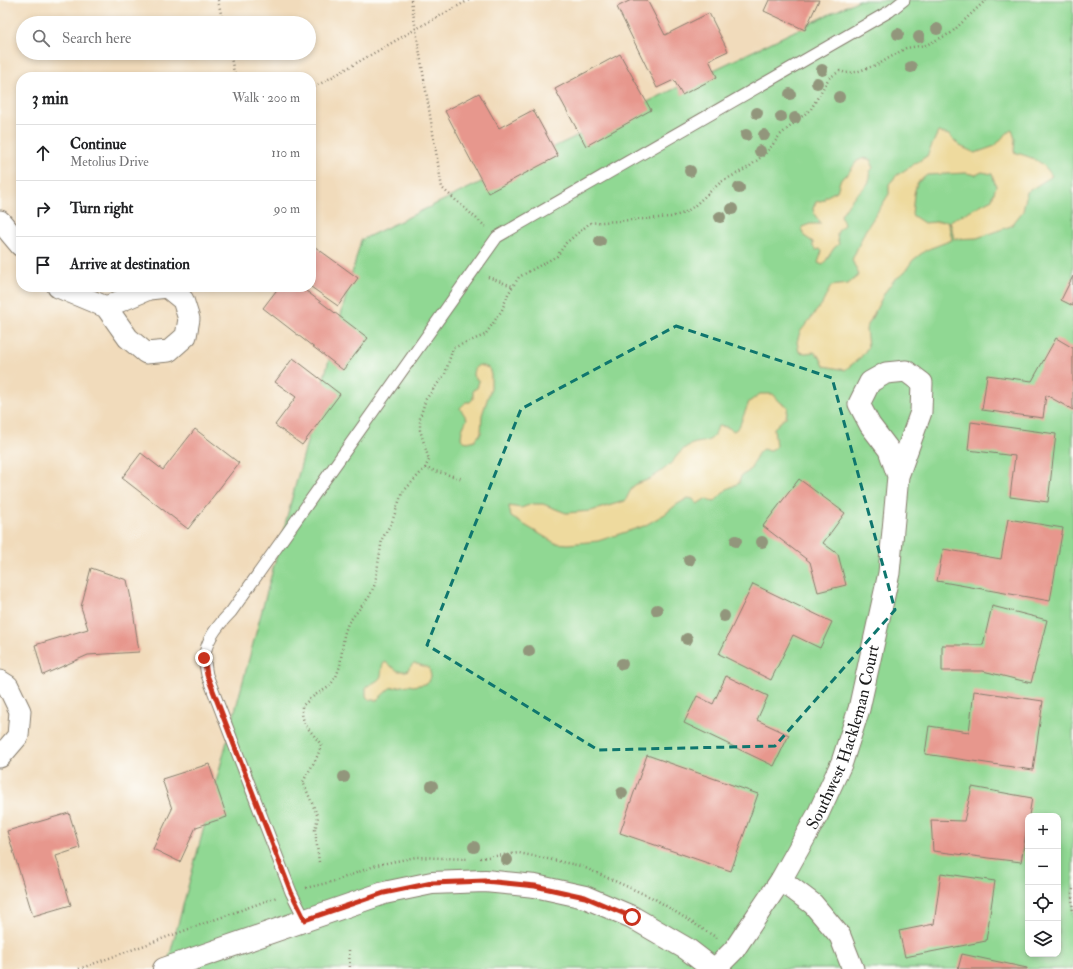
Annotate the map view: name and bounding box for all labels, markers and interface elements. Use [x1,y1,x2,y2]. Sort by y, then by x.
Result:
search box [16,16,316,60]
icon: search [30,27,52,49]
text: Search here [62,29,131,48]
text: 3 min [32,88,69,109]
text: Walk · 200 m [232,90,300,106]
text: Continue [70,135,126,154]
icon: ahead [32,142,54,164]
text: 110 m [271,145,300,161]
text: Metolius Drive [70,154,149,170]
icon: right [32,198,54,220]
text: Turn right [70,199,133,218]
text: 90 m [274,201,300,217]
icon: arrive [32,254,54,276]
text: Arrive at destination [70,255,190,274]
street label: Southwest Hackleman Court [801,642,883,833]
route end [195,649,213,667]
map controls [1025,813,1061,957]
button: + [1025,813,1061,849]
button: − [1025,849,1061,885]
button: locate [1025,885,1061,921]
route start [623,908,641,926]
button: layers [1025,921,1061,957]

